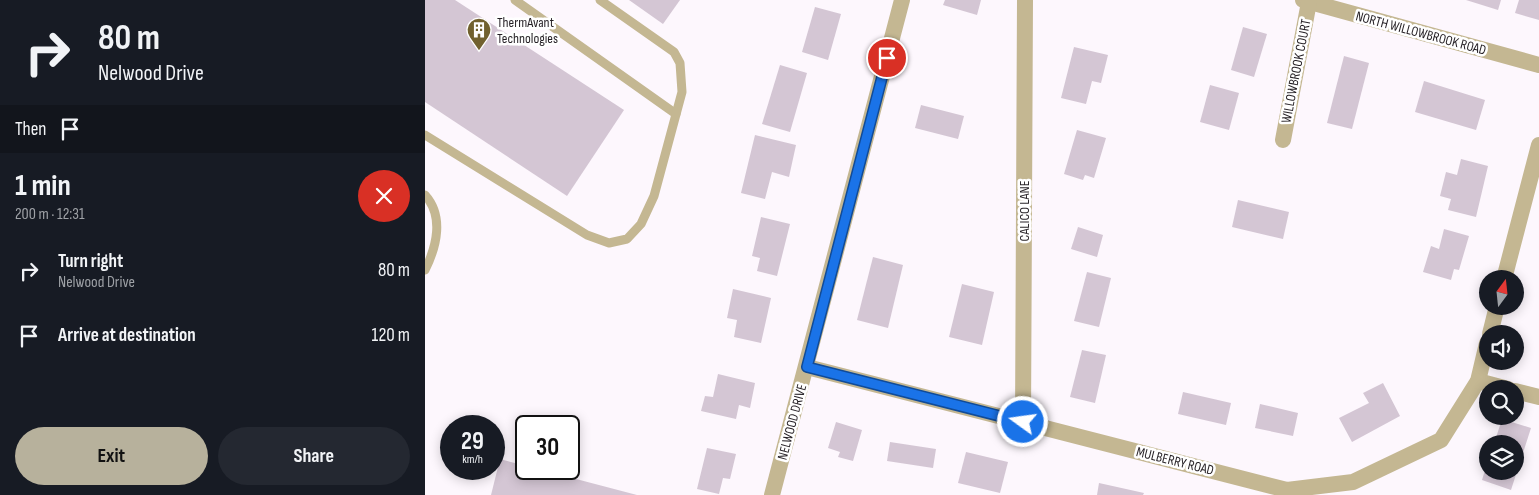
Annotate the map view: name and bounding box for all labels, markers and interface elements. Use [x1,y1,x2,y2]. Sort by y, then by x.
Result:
street label: NORTH WILLOWBROOK ROAD [1354,7,1488,59]
place label: ThermAvant Technologies [497,14,558,47]
text: 80 m [98,17,160,60]
building icon: ThermAvant Technologies [466,17,492,51]
street label: WILLOWBROOK COURT [1278,17,1314,124]
icon: right [15,20,80,85]
pin [866,37,908,79]
icon: arrive [873,44,901,72]
text: Nelwood Drive [98,60,204,87]
icon: arrive [56,115,84,143]
text: Then [15,118,46,141]
text: 1 min [15,168,71,204]
button: close [358,170,410,222]
street label: CALICO LANE [1016,180,1033,241]
text: 200 m · 12:31 [15,205,85,224]
text: Turn right [58,250,123,273]
icon: right [15,257,43,285]
text: 80 m [378,259,410,282]
north arrow [1479,270,1524,315]
map controls [1479,270,1524,480]
text: Nelwood Drive [58,273,135,292]
icon: arrive [15,322,43,350]
text: Arrive at destination [58,324,196,347]
text: 120 m [372,324,410,347]
button: sound [1479,325,1524,370]
button: search [1479,380,1524,425]
street label: NELWOOD DRIVE [774,382,810,462]
position arrow [996,395,1048,447]
speed limit sign: 30 [515,415,580,480]
text: 29 [461,426,484,457]
button: Exit [15,427,208,485]
button: Share [218,427,410,485]
button: layers [1479,435,1524,480]
street label: MULBERRY ROAD [1134,443,1216,479]
text: km/h [462,452,483,467]

